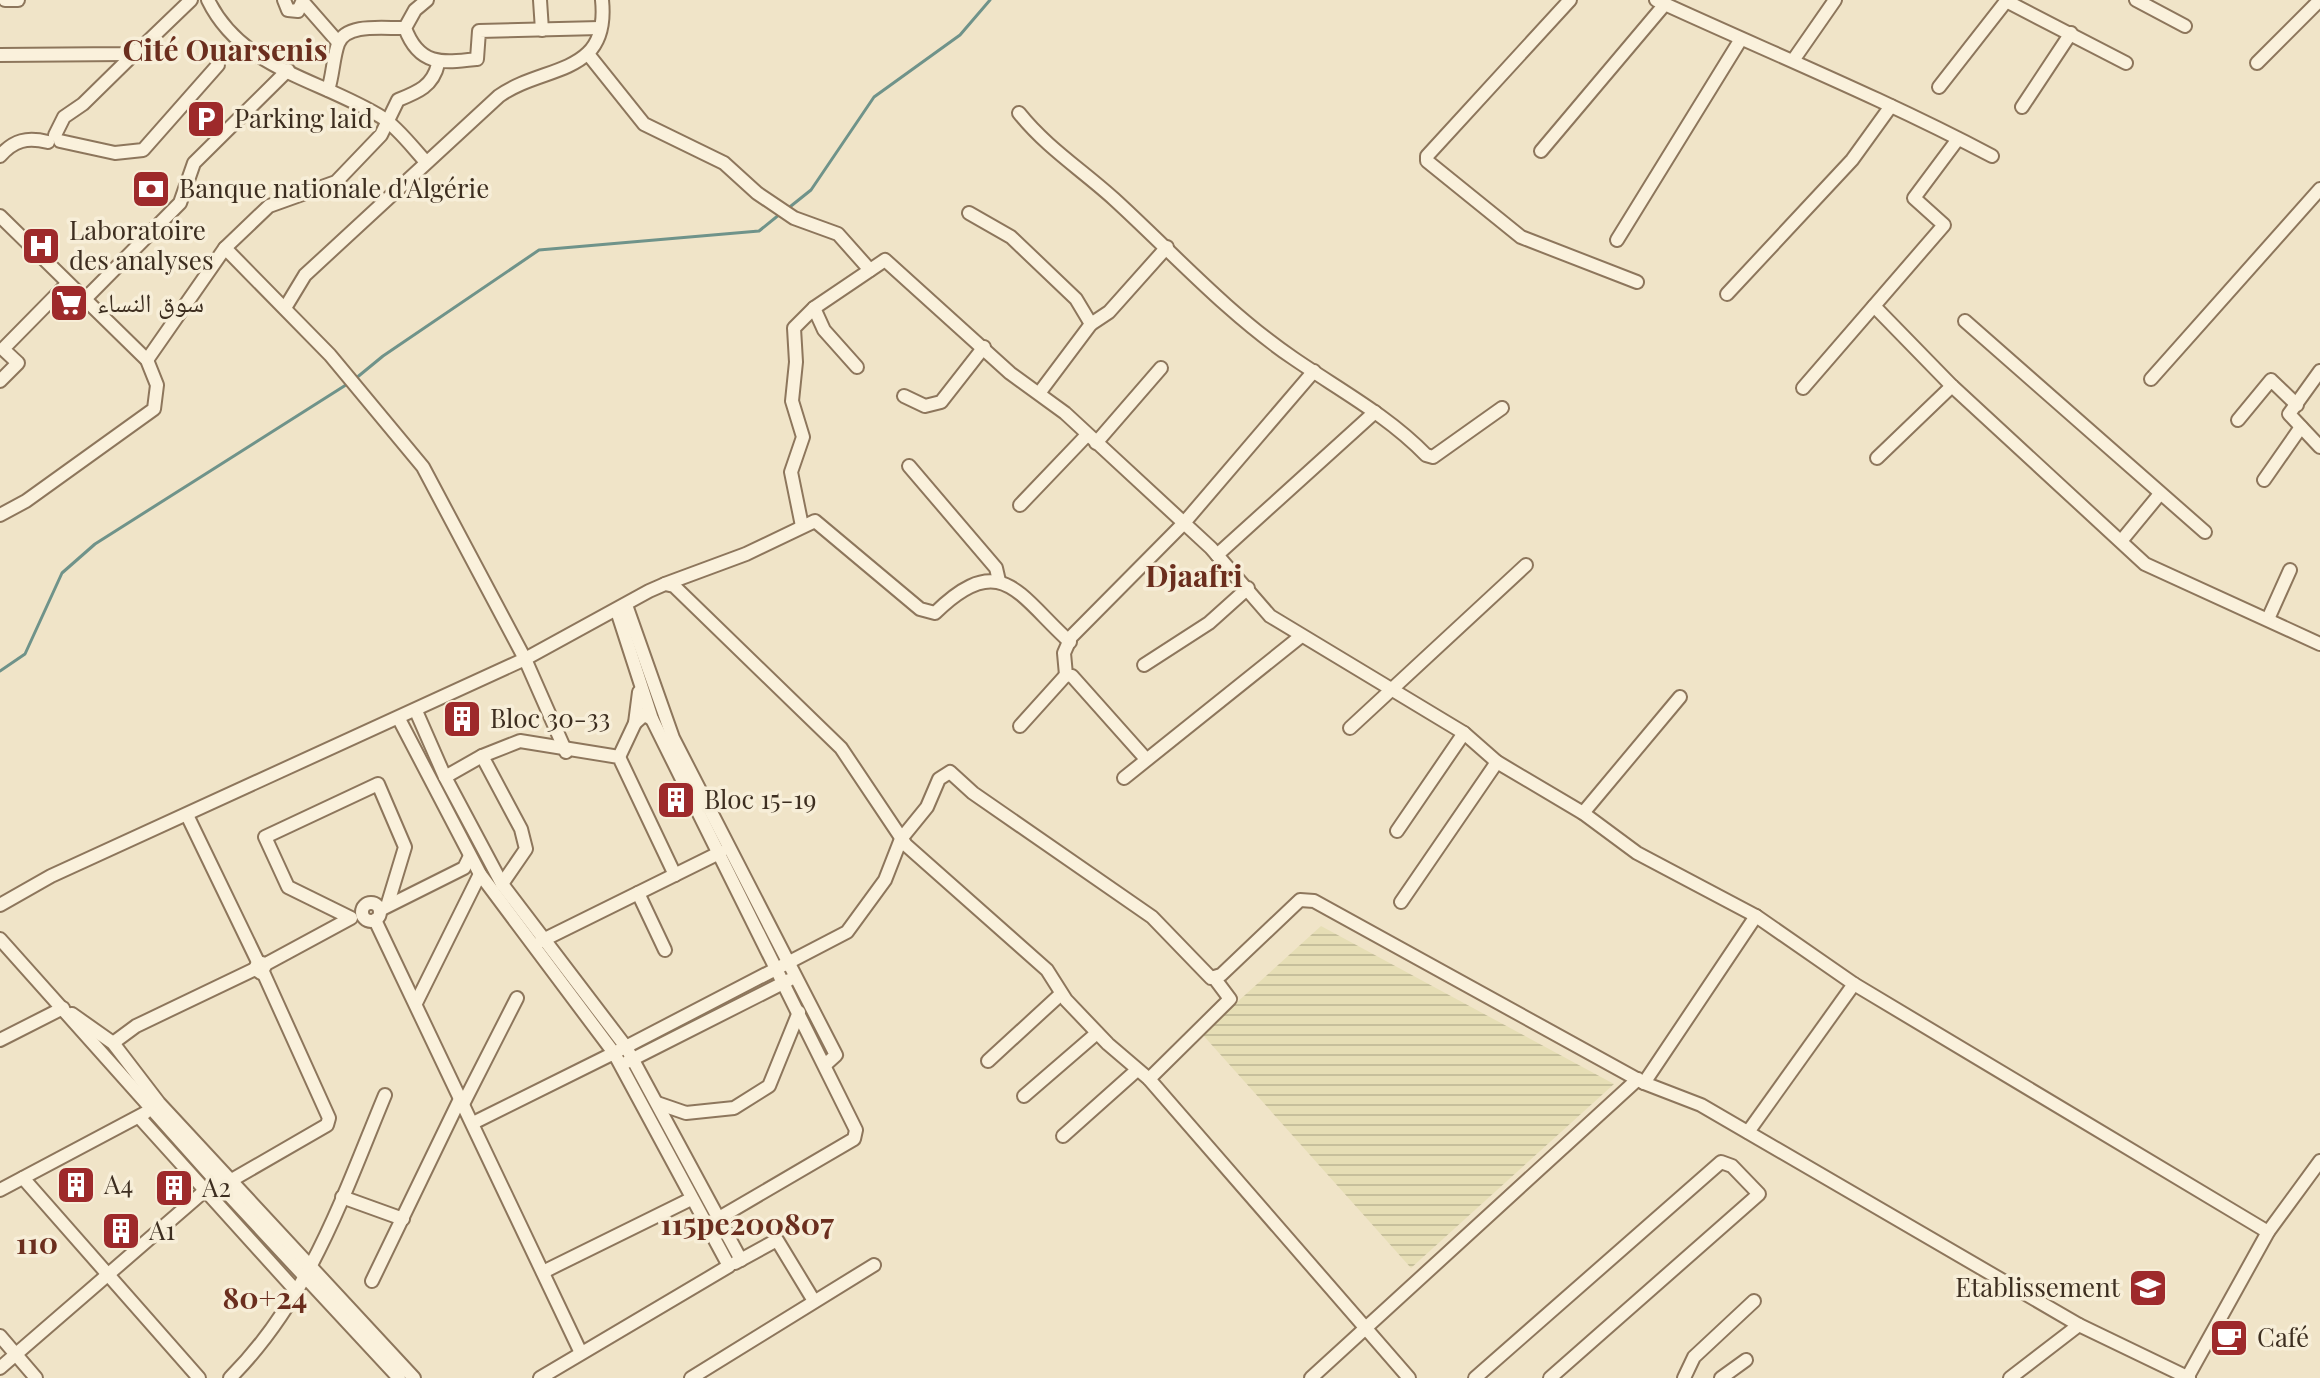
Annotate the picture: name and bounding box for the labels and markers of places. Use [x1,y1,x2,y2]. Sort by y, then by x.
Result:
parking icon: Parking laid [185,98,227,140]
place label: Parking laid [234,100,373,135]
bank icon: Banque nationale d'Algérie [130,168,172,210]
place label: Banque nationale d'Algérie [179,170,489,205]
place label: Laboratoire des analyses [69,212,214,277]
hospital icon: Laboratoire des analyses [20,225,62,267]
supermarket icon: سوق النساء [48,282,90,324]
place label: سوق النساء [97,284,204,319]
building icon: Bloc 30-33 [441,698,483,740]
place label: Bloc 30-33 [490,700,610,735]
building icon: Bloc 15-19 [655,779,697,821]
place label: Bloc 15-19 [704,781,816,816]
building icon: A4 [55,1164,97,1206]
place label: A4 [103,1166,133,1201]
building icon: A2 [153,1167,195,1209]
place label: A2 [201,1169,231,1204]
building icon: A1 [100,1210,142,1252]
place label: A1 [148,1212,175,1247]
school or university icon: Etablissement [2127,1267,2169,1309]
place label: Etablissement [1955,1269,2121,1304]
cafe icon: Café [2208,1317,2250,1359]
place label: Café [2257,1319,2309,1354]

